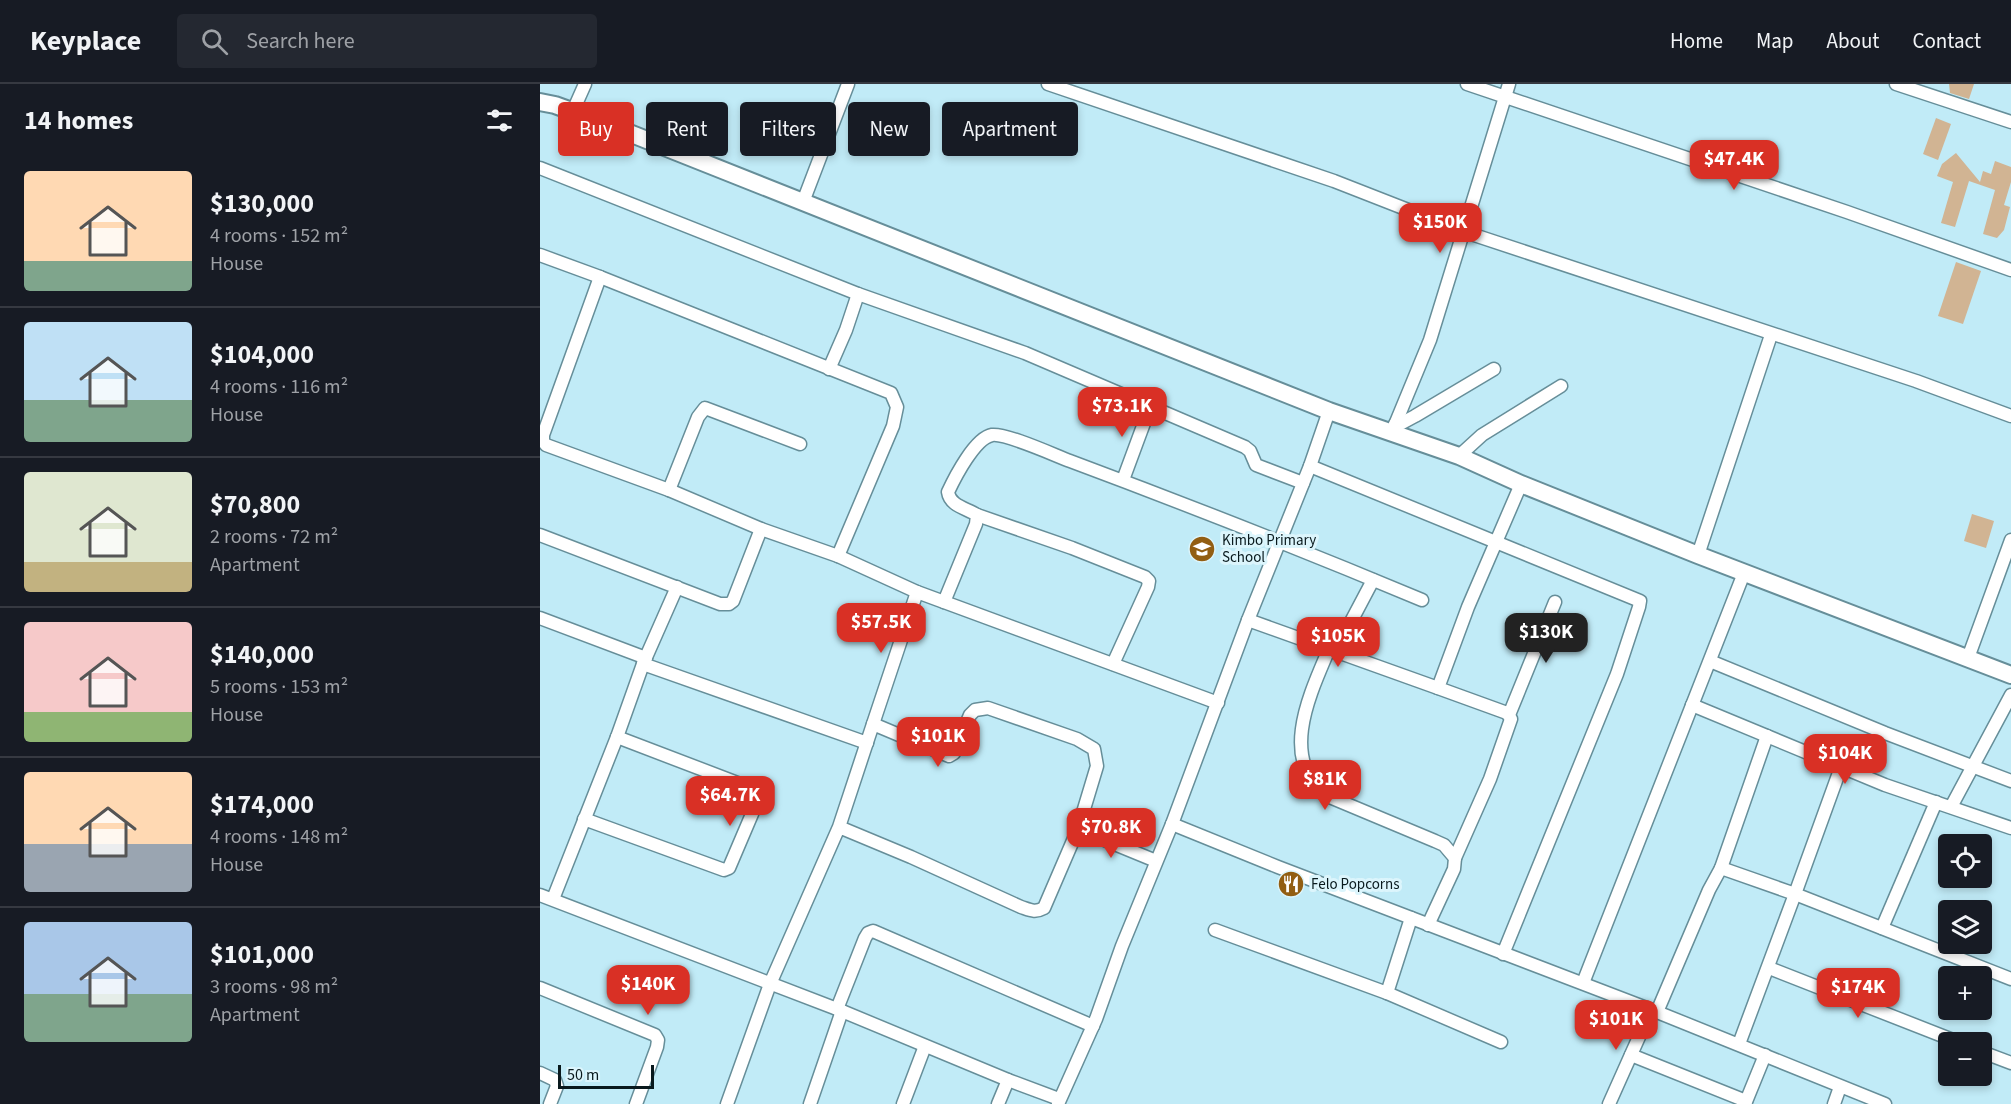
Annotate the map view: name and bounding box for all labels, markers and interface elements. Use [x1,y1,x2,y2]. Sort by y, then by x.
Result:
search box [177,14,597,68]
text: Keyplace [30,21,141,61]
icon: search [198,25,231,58]
text: Search here [246,25,355,57]
text: Home [1670,26,1723,56]
text: Map [1756,26,1794,56]
text: About [1827,26,1879,56]
text: Contact [1912,26,1981,56]
text: 14 homes [24,102,133,139]
chip: Buy [558,102,634,156]
chip: Rent [646,102,728,156]
chip: Filters [740,102,836,156]
chip: New [848,102,930,156]
chip: Apartment [942,102,1078,156]
icon: filters [483,104,516,137]
pin: $47.4K [1685,140,1783,191]
text: $47.4K [1704,145,1764,173]
text: $130,000 [210,185,314,222]
icon: home [72,195,144,267]
pin: $150K [1398,203,1482,254]
text: $150K [1413,208,1467,236]
text: 4 rooms · 152 m² [210,222,348,250]
text: House [210,250,263,278]
text: $104,000 [210,336,314,373]
icon: home [72,346,144,418]
text: 4 rooms · 116 m² [210,373,348,401]
pin: $73.1K [1073,387,1171,438]
text: $73.1K [1092,392,1152,420]
text: House [210,401,263,429]
text: $70,800 [210,486,300,523]
icon: home [72,496,144,568]
text: 2 rooms · 72 m² [210,523,338,551]
place label: Kimbo Primary School [1222,530,1316,568]
school or university icon: Kimbo Primary School [1187,534,1217,564]
text: Apartment [210,551,300,579]
pin: $57.5K [832,603,930,654]
text: $57.5K [851,608,911,636]
pin: $130K [1504,613,1588,664]
pin: $105K [1296,617,1380,668]
text: $130K [1519,618,1573,646]
text: $105K [1311,622,1365,650]
text: $140,000 [210,636,314,673]
icon: home [72,646,144,718]
text: 5 rooms · 153 m² [210,673,348,701]
text: House [210,701,263,729]
pin: $101K [896,717,980,768]
text: $101K [911,722,965,750]
pin: $104K [1803,734,1887,785]
text: $104K [1818,739,1872,767]
pin: $81K [1289,760,1361,811]
text: $81K [1303,765,1347,793]
pin: $64.7K [681,776,779,827]
text: $64.7K [700,781,760,809]
text: $174,000 [210,786,314,823]
icon: home [72,796,144,868]
pin: $70.8K [1062,808,1160,859]
text: $70.8K [1081,813,1141,841]
text: 4 rooms · 148 m² [210,823,348,851]
map controls [1938,834,1992,1086]
button: locate [1938,834,1992,888]
text: House [210,851,263,879]
restaurant icon: Felo Popcorns [1276,869,1306,899]
place label: Felo Popcorns [1311,874,1400,895]
button: layers [1938,900,1992,954]
text: $101,000 [210,936,314,973]
icon: home [72,946,144,1018]
pin: $140K [606,965,690,1016]
button: + [1938,966,1992,1020]
pin: $174K [1816,968,1900,1019]
text: $140K [621,970,675,998]
text: 3 rooms · 98 m² [210,973,338,1001]
text: $174K [1831,973,1885,1001]
pin: $101K [1574,1000,1658,1051]
text: Apartment [210,1001,300,1029]
text: $101K [1589,1005,1643,1033]
button: − [1938,1032,1992,1086]
scale bar [558,1062,654,1090]
text: 50 m [567,1064,599,1086]

